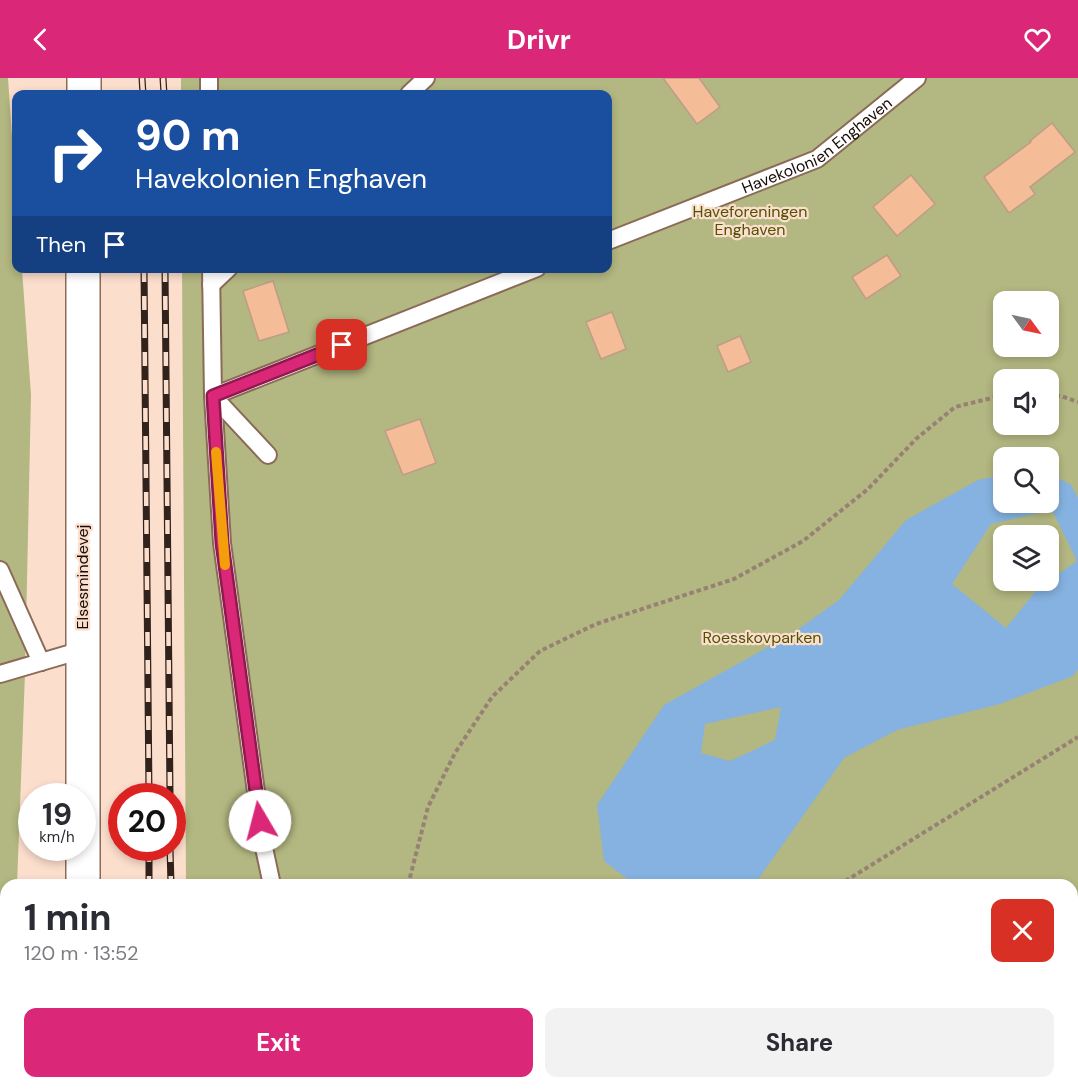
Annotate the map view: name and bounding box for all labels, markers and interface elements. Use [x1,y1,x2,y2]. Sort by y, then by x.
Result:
text: Drivr [507,22,571,57]
icon: back [24,23,57,56]
icon: heart [1021,23,1054,56]
street label: Havekolonien Enghaven [739,92,896,198]
text: 90 m [135,108,241,163]
icon: right [36,114,114,192]
text: Havekolonien Enghaven [135,161,427,196]
park label: Haveforeningen Enghaven [693,201,807,240]
icon: arrive [98,228,131,261]
text: Then [36,230,86,259]
north arrow [993,291,1059,357]
map controls [993,291,1059,591]
pin [316,319,367,370]
icon: arrive [325,328,358,361]
button: sound [993,369,1059,435]
button: search [993,447,1059,513]
street label: Elsesmindevej [72,525,93,629]
button: layers [993,525,1059,591]
park label: Roesskovparken [702,627,822,648]
speed limit sign: 20 [108,783,186,861]
position arrow [228,789,292,853]
text: 19 [42,795,72,834]
text: km/h [39,827,75,847]
text: 1 min [24,894,112,941]
button: close [991,899,1054,962]
text: 120 m · 13:52 [24,940,138,966]
button: Exit [24,1008,533,1077]
button: Share [545,1008,1054,1077]

